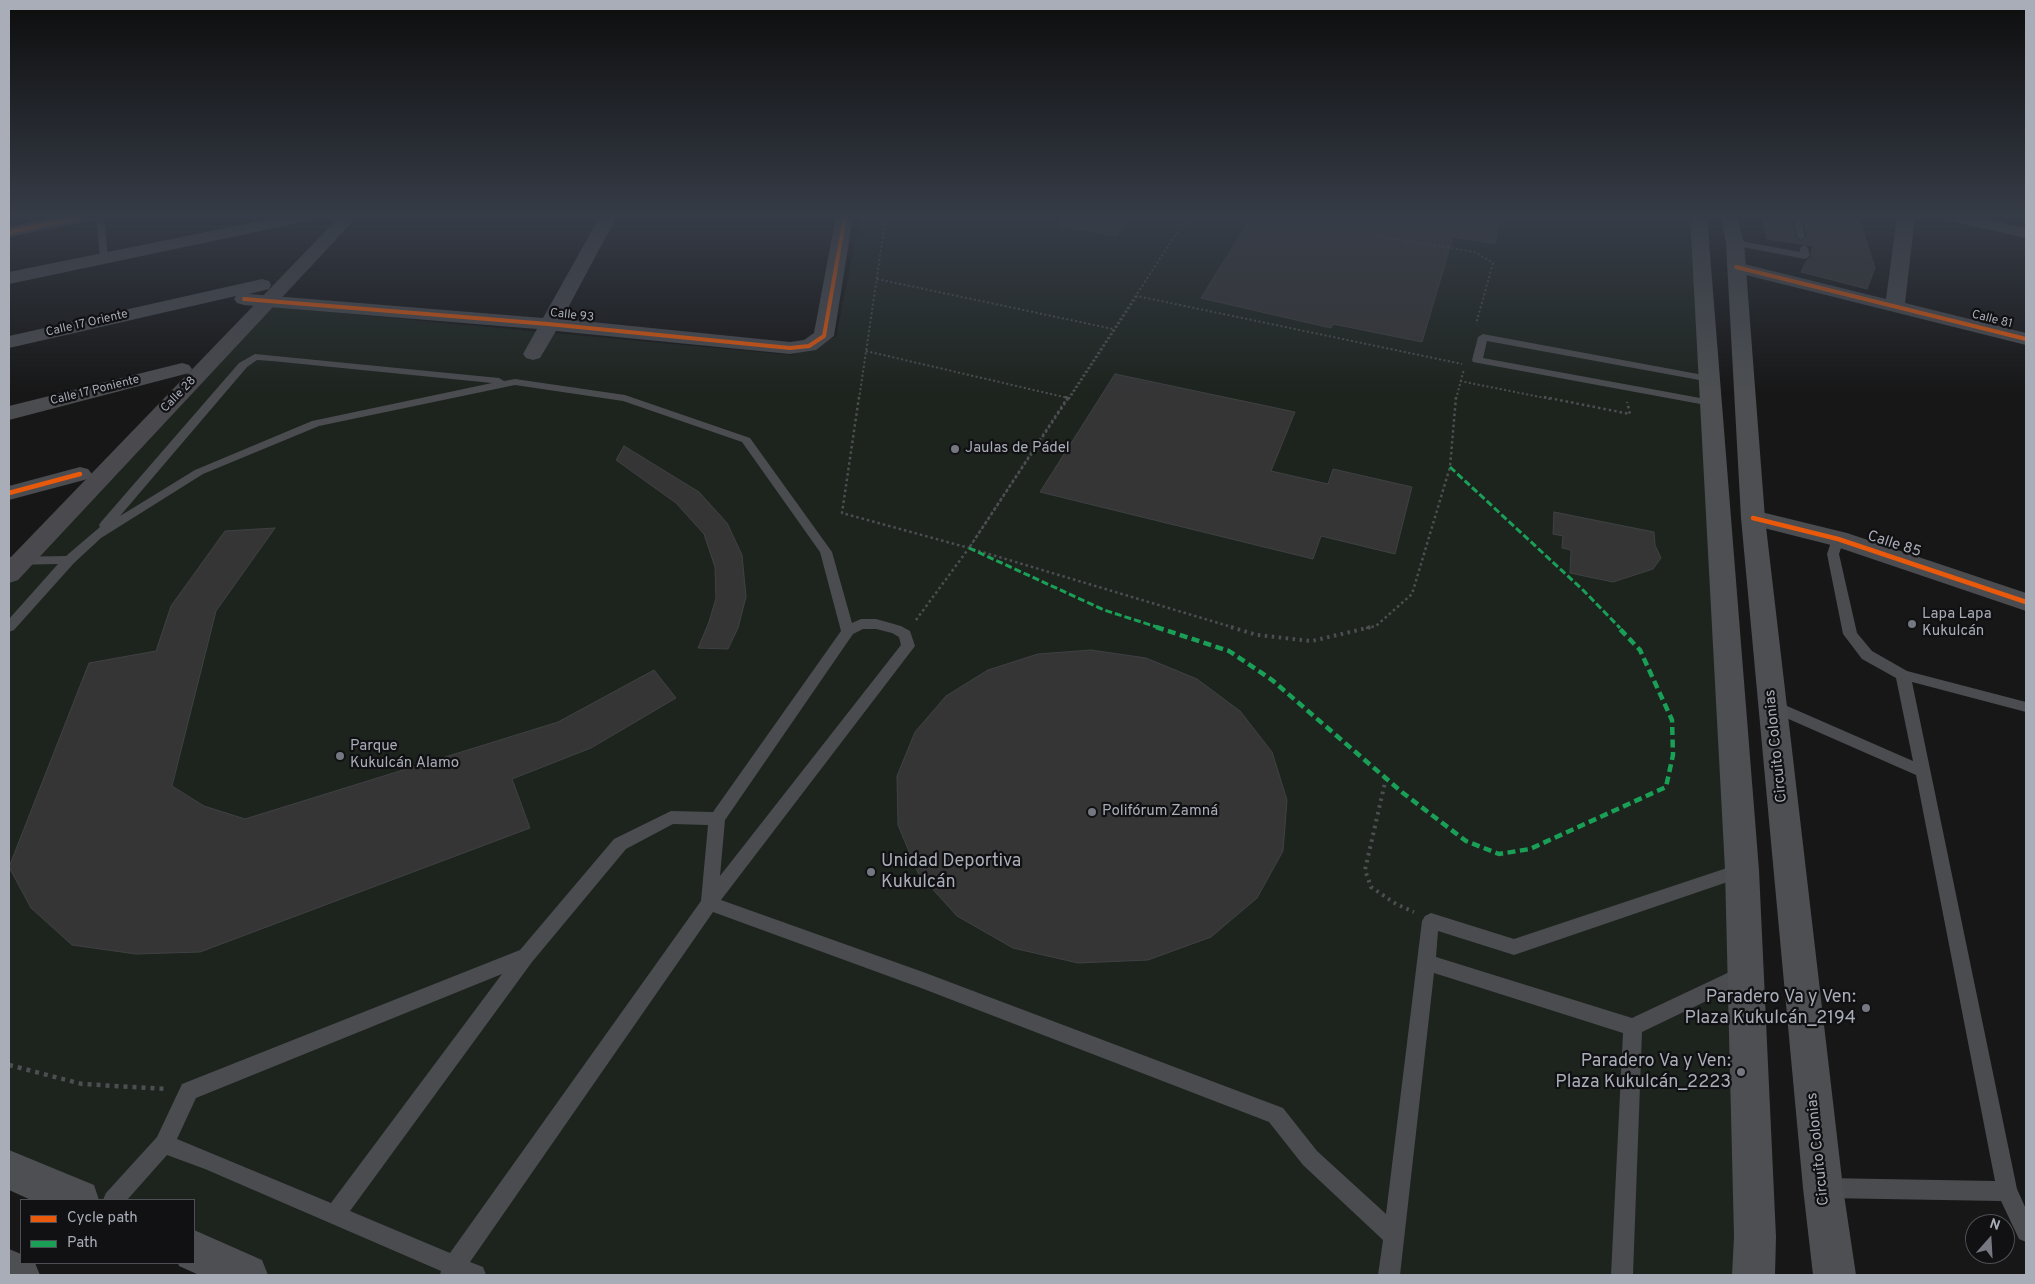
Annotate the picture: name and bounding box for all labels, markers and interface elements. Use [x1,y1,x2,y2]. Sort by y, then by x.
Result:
street label: Calle 93 [549,307,595,325]
street label: Calle 17 Oriente [45,308,129,340]
street label: Calle 81 [1970,308,2014,332]
street label: Calle 17 Poniente [49,373,141,409]
street label: Calle 28 [158,374,200,416]
place label: Jaulas de Pádel [965,440,1070,458]
marker: Jaulas de Pádel [949,443,961,455]
street label: Calle 85 [1865,528,1923,562]
place label: Lapa Lapa Kukulcán [1922,606,1992,641]
marker: Lapa Lapa Kukulcán [1906,618,1918,630]
street label: Circuito Colonias [1762,689,1792,803]
place label: Parque Kukulcán Alamo [350,738,459,773]
marker: Parque Kukulcán Alamo [334,750,346,762]
place label: Polifórum Zamná [1102,803,1218,821]
marker: Polifórum Zamná [1086,806,1098,818]
place label: Unidad Deportiva Kukulcán [881,851,1021,894]
marker: Unidad Deportiva Kukulcán [865,866,877,878]
place label: Paradero Va y Ven: Plaza Kukulcán_2194 [1685,987,1856,1030]
marker: Paradero Va y Ven: Plaza Kukulcán_2194 [1860,1002,1872,1014]
place label: Paradero Va y Ven: Plaza Kukulcán_2223 [1555,1051,1731,1094]
marker: Paradero Va y Ven: Plaza Kukulcán_2223 [1735,1066,1747,1078]
street label: Circuito Colonias [1804,1092,1834,1206]
legend [20,1199,195,1264]
text: Cycle path [67,1209,138,1228]
north arrow [1965,1214,2015,1264]
text: N [1987,1216,2002,1235]
text: Path [67,1234,98,1253]

